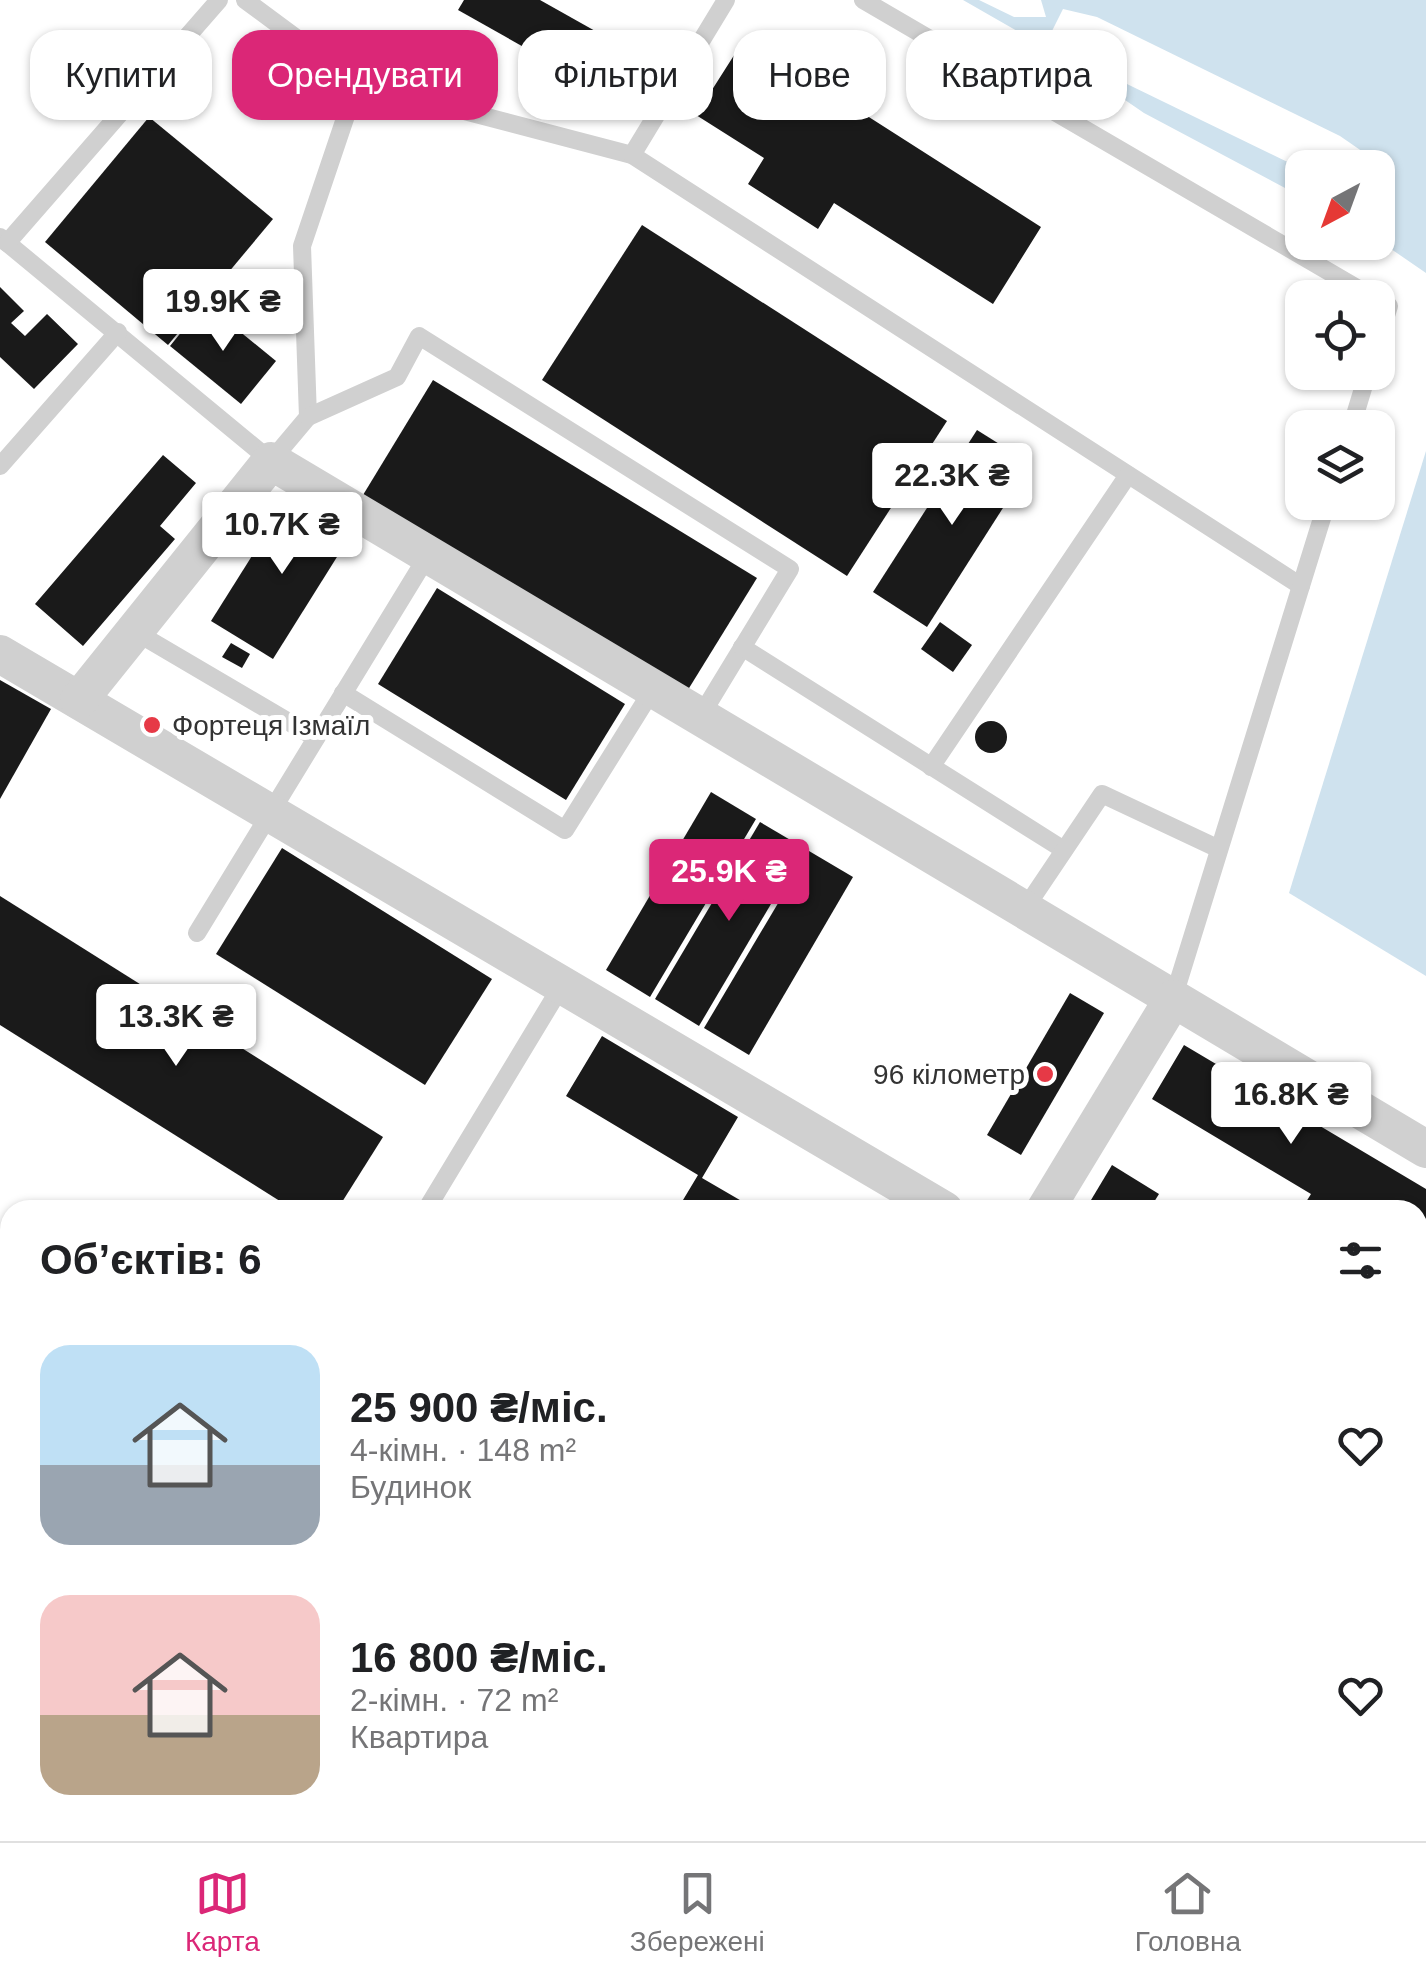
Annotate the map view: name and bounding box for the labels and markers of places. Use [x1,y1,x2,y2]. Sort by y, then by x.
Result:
pin: 19.9K ₴ [131,269,315,354]
pin: 22.3K ₴ [860,443,1044,528]
pin: 10.7K ₴ [190,492,374,577]
place label: Фортеця Ізмаїл [172,710,370,741]
marker: Фортеця Ізмаїл [141,714,163,736]
pin: 25.9K ₴ [637,839,821,924]
pin: 13.3K ₴ [84,984,268,1069]
place label: 96 кілометр [873,1059,1025,1090]
pin: 16.8K ₴ [1199,1062,1383,1147]
marker: 96 кілометр [1034,1063,1056,1085]

